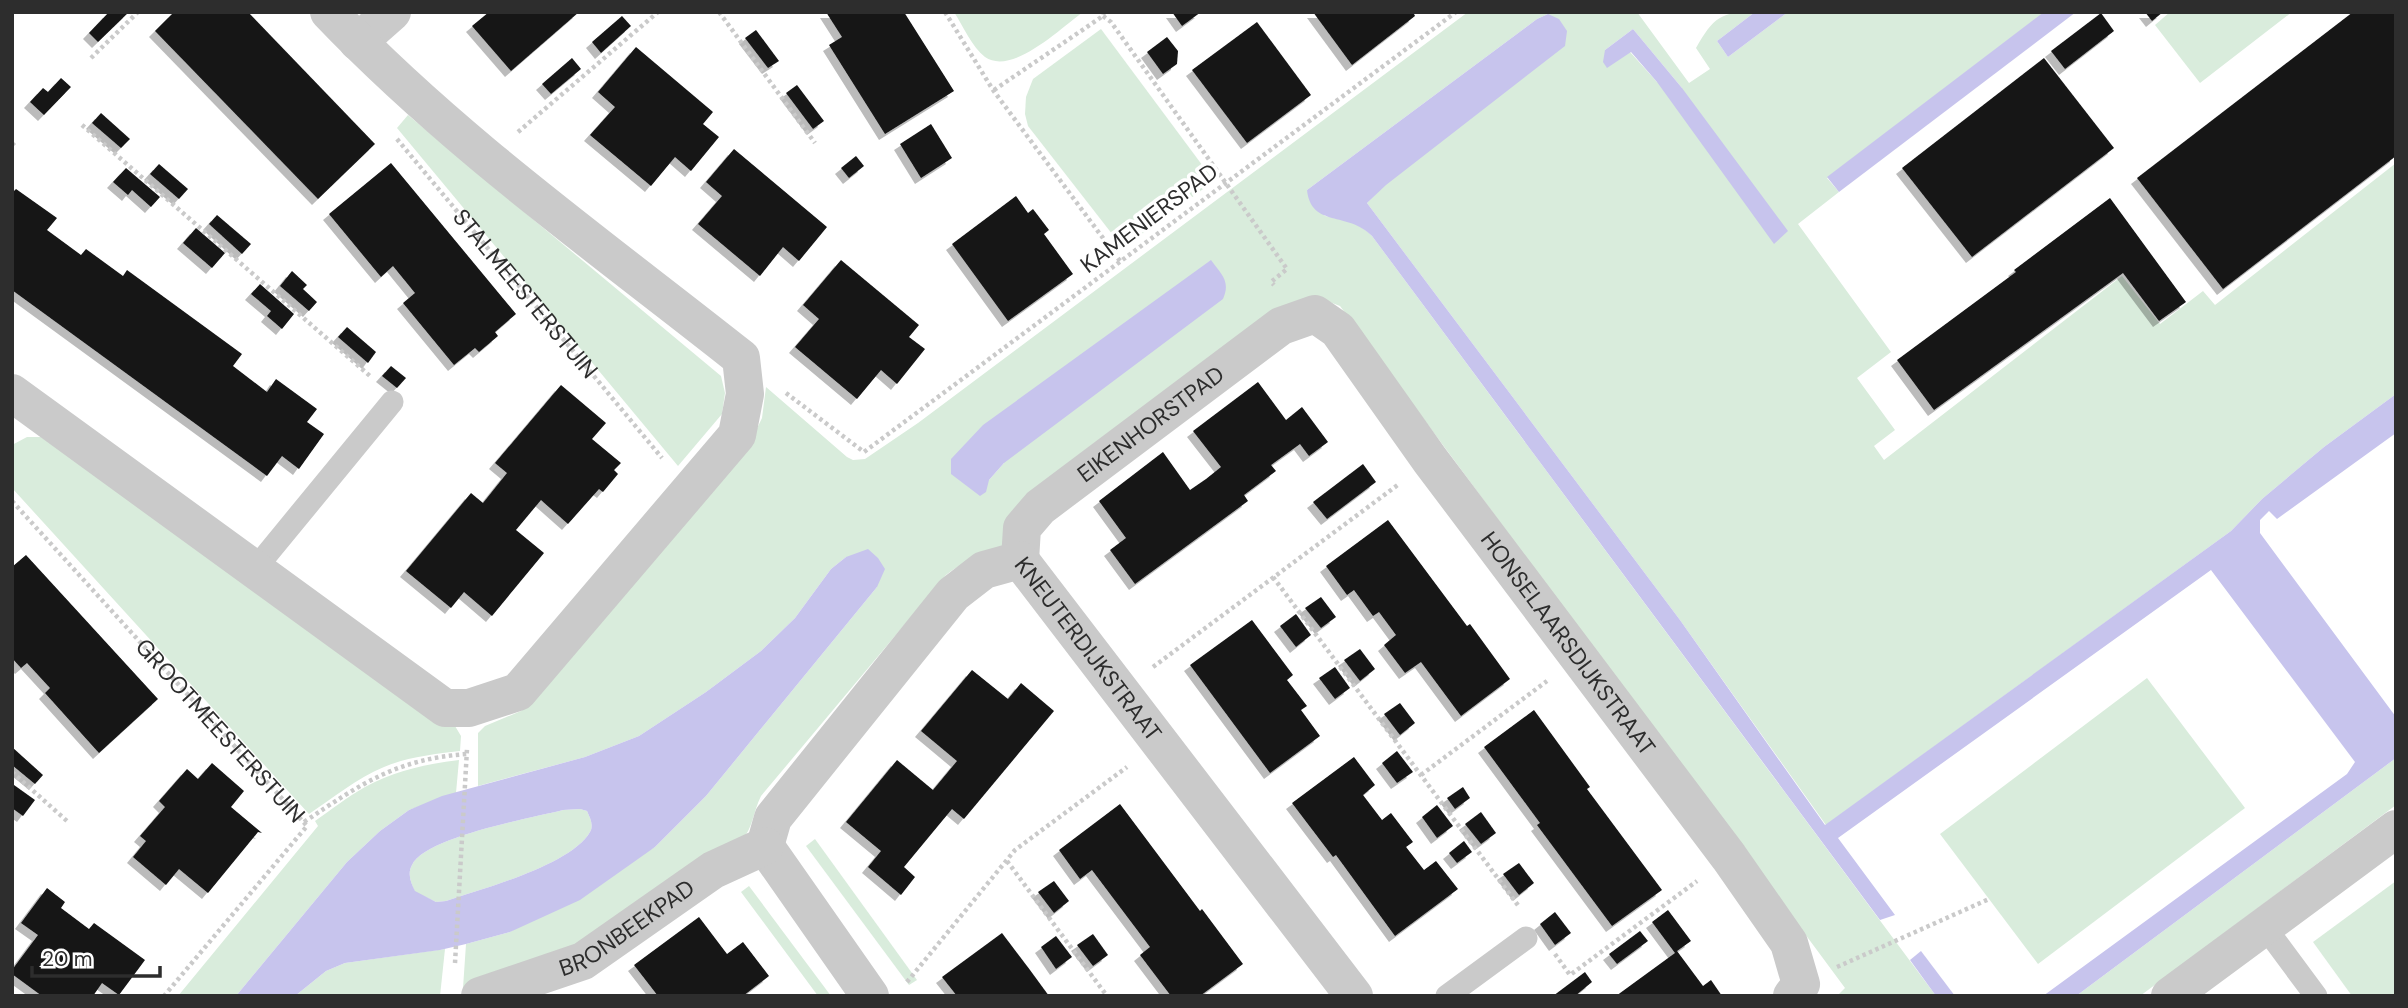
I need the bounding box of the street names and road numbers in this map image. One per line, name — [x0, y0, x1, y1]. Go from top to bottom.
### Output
street label: KAMENIERSPAD — [1074, 156, 1224, 280]
street label: STALMEESTERSTUIN — [446, 203, 605, 385]
street label: EIKENHORSTPAD — [1071, 359, 1230, 489]
street label: HONSELAARSDIJKSTRAAT — [1474, 525, 1662, 761]
street label: KNEUTERDIJKSTRAAT — [1008, 551, 1168, 747]
street label: GROOTMEESTERSTUIN — [129, 632, 312, 829]
street label: BRONBEEKPAD — [555, 873, 700, 983]

